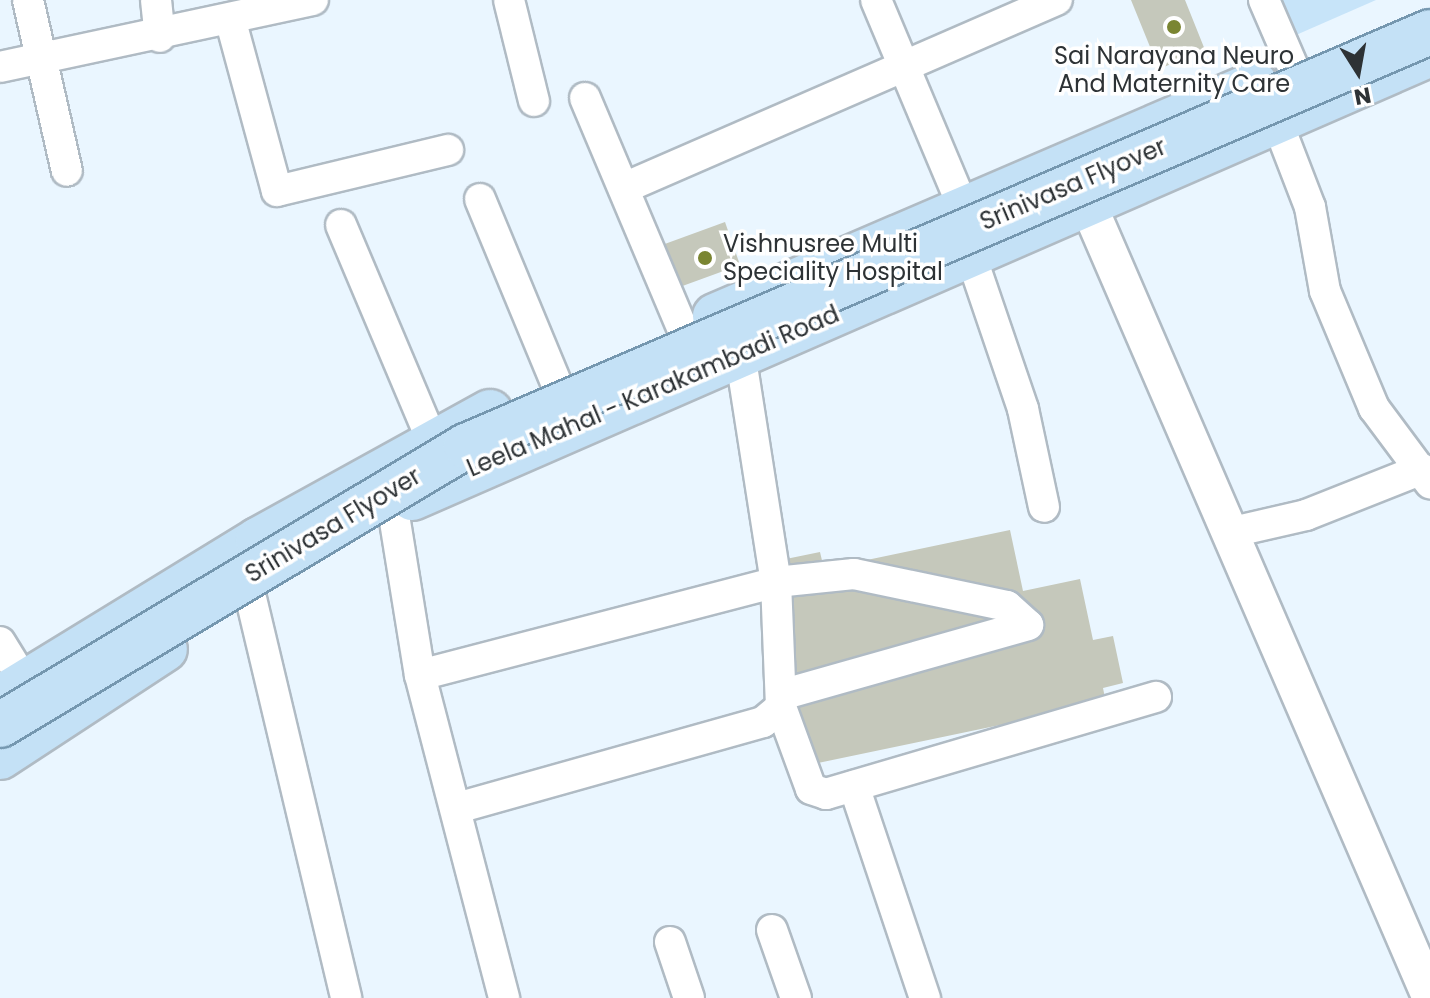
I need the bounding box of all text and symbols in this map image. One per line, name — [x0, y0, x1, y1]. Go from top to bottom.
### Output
marker: Sai Narayana Neuro And Maternity Care — [1163, 16, 1185, 38]
north arrow — [1318, 32, 1398, 112]
place label: Sai Narayana Neuro And Maternity Care — [1054, 42, 1294, 98]
text: N — [1352, 79, 1374, 113]
street label: Srinivasa Flyover — [976, 132, 1170, 236]
place label: Vishnusree Multi Speciality Hospital — [723, 230, 943, 286]
marker: Vishnusree Multi Speciality Hospital — [694, 247, 716, 269]
street label: Leela Mahal - Karakambadi Road — [463, 299, 843, 483]
street label: Srinivasa Flyover — [240, 461, 426, 589]

